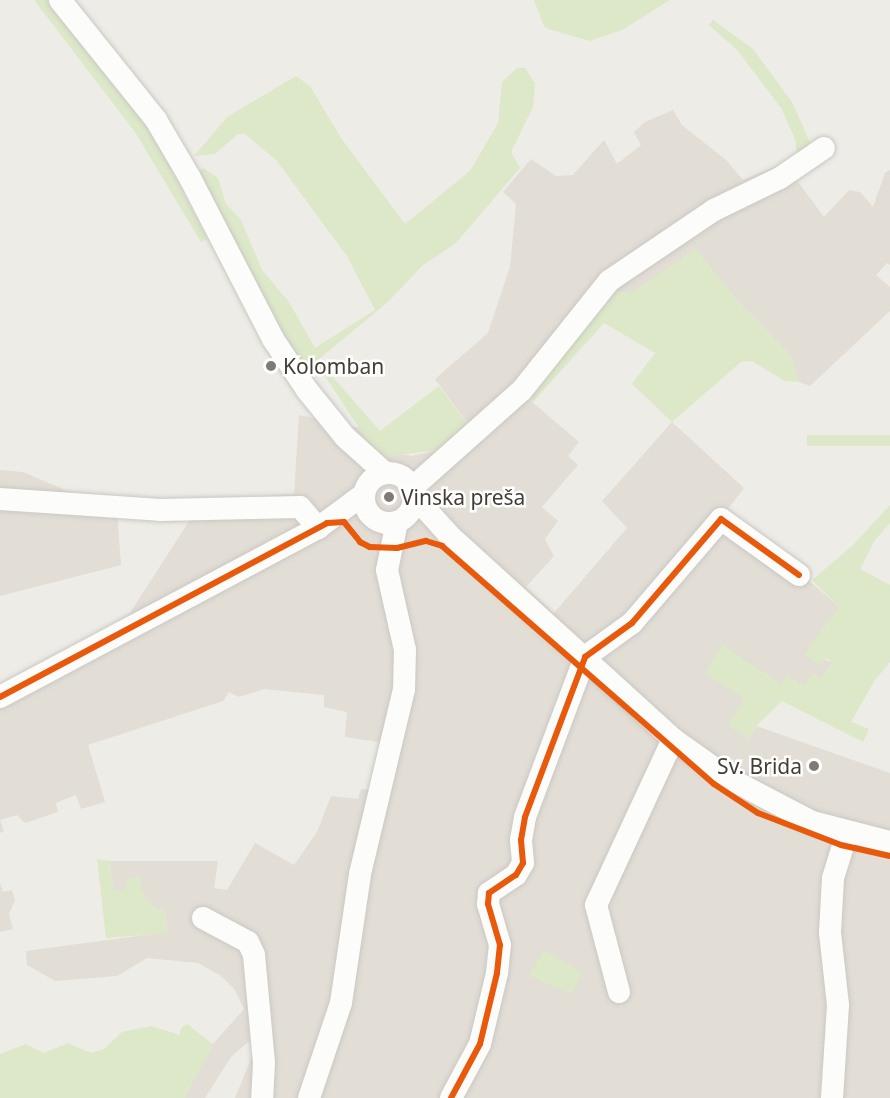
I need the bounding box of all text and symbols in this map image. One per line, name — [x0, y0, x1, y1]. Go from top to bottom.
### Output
place label: Kolomban — [283, 353, 384, 379]
marker: Kolomban — [264, 359, 278, 373]
place label: Vinska preša — [401, 484, 525, 510]
marker: Vinska preša — [382, 490, 396, 504]
place label: Sv. Brida — [717, 753, 802, 779]
marker: Sv. Brida — [807, 759, 821, 773]

